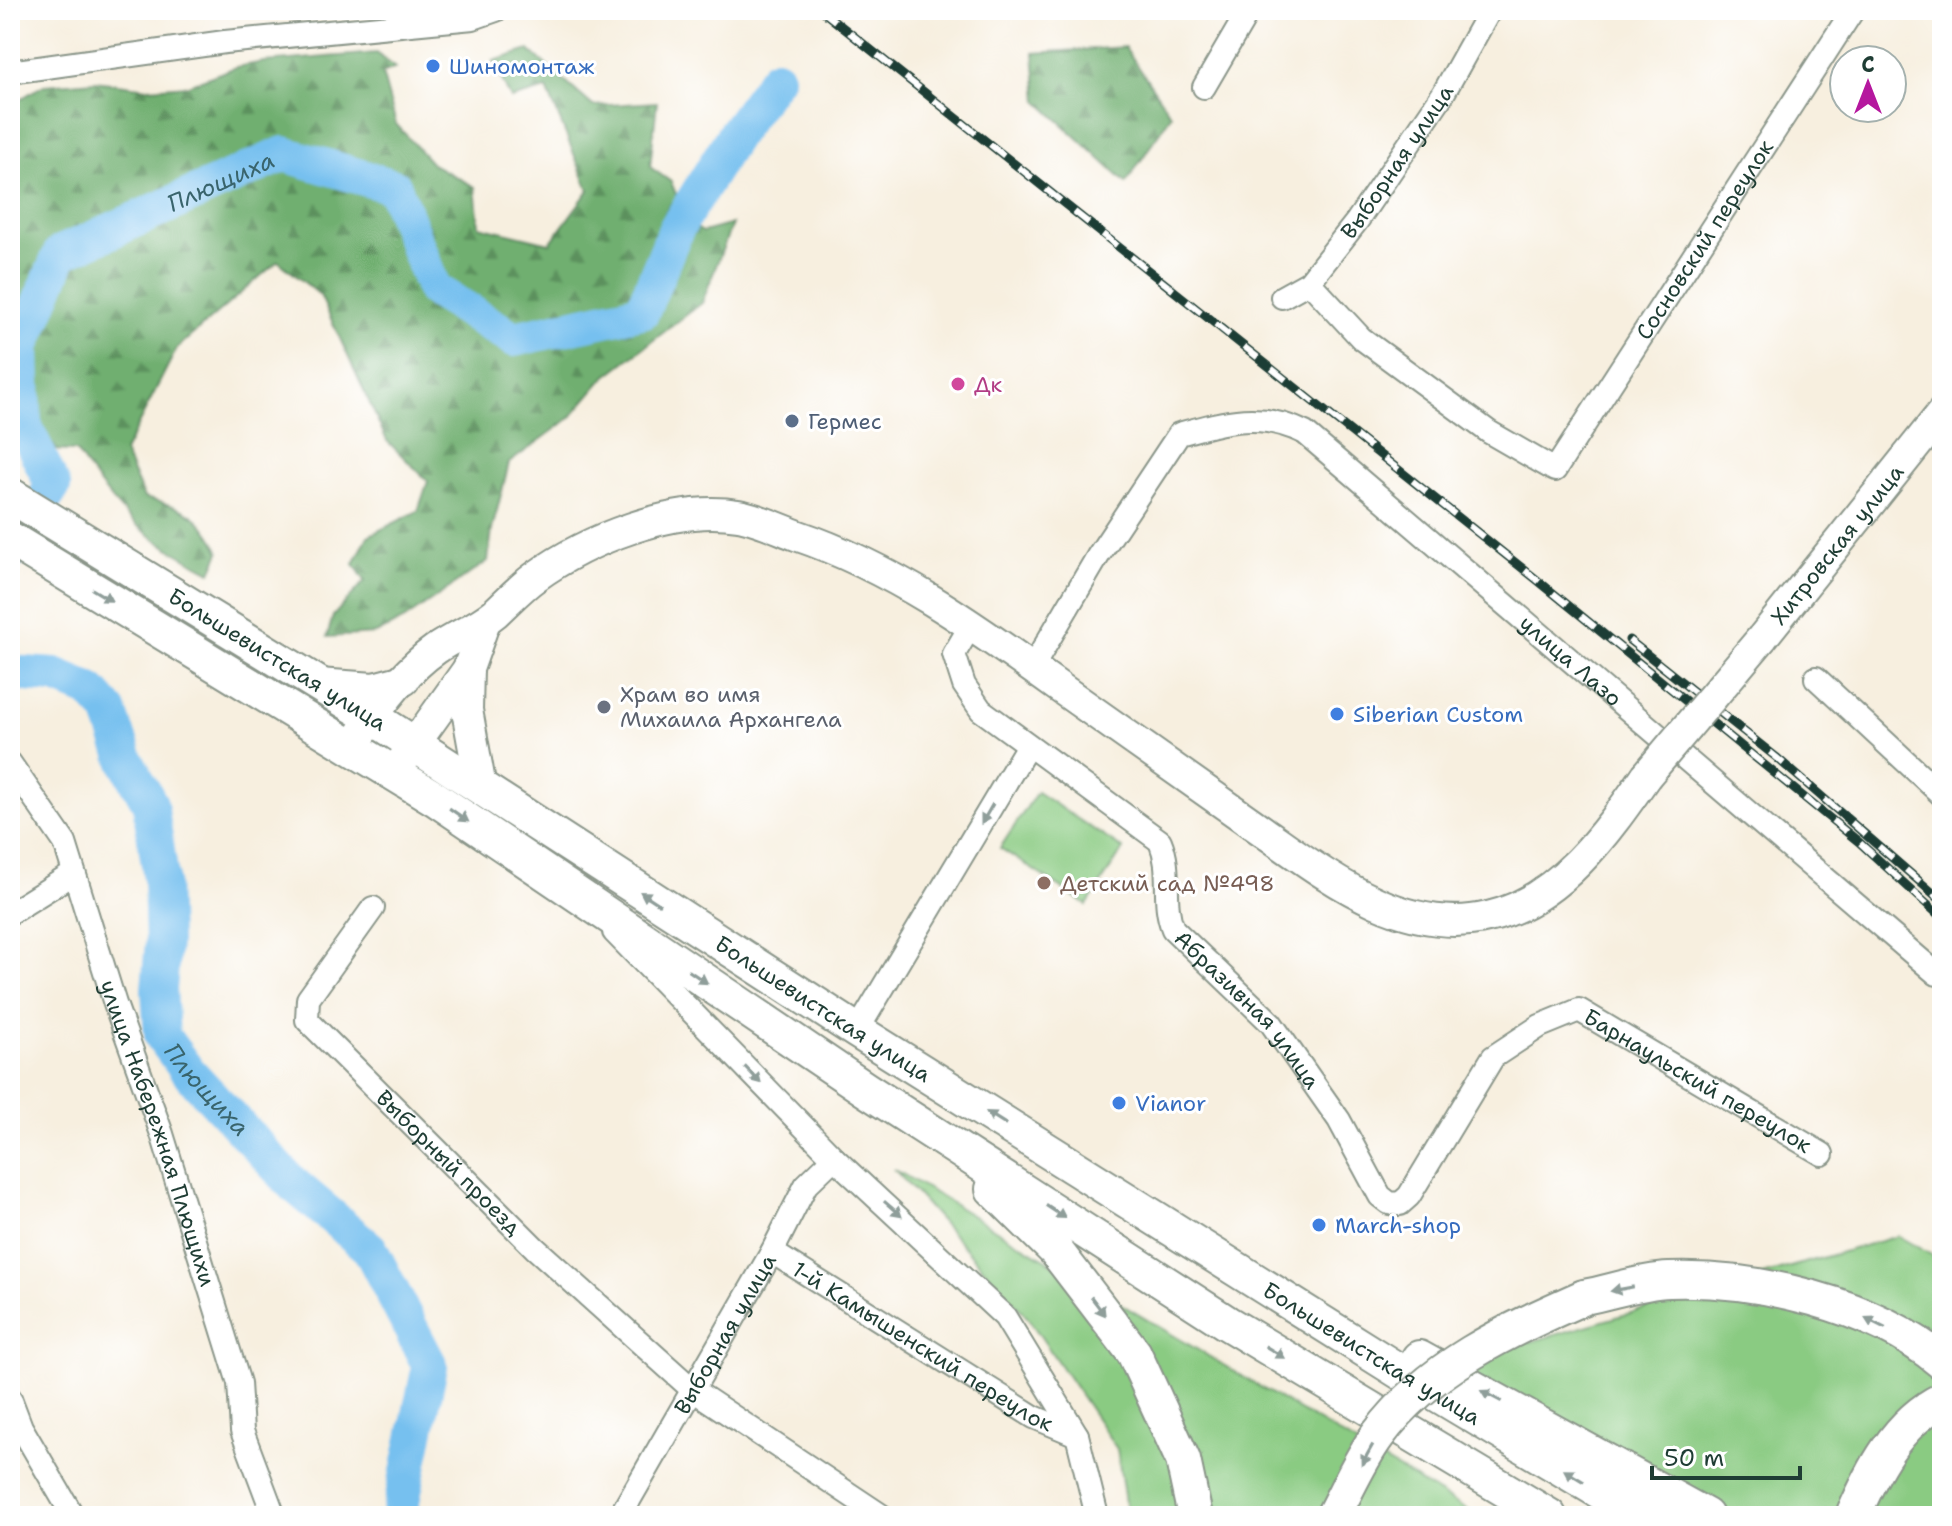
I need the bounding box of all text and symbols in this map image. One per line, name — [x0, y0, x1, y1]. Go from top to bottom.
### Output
north arrow — [1828, 44, 1908, 124]
text: С — [1861, 50, 1875, 79]
place label: Шиномонтаж — [449, 52, 595, 81]
marker: Шиномонтаж — [424, 57, 442, 75]
street label: Выборная улица — [1334, 80, 1460, 245]
street label: Сосновский переулок — [1629, 134, 1780, 345]
water label: Плющиха — [162, 144, 280, 220]
place label: Дк — [974, 370, 1002, 399]
marker: Дк — [949, 375, 967, 393]
place label: Гермес — [808, 407, 882, 436]
marker: Гермес — [783, 412, 801, 430]
street label: Хитровская улица — [1764, 458, 1911, 631]
street label: Большевистская улица — [163, 582, 392, 738]
one-way arrow — [91, 588, 113, 602]
street label: улица Лазо — [1513, 609, 1628, 713]
place label: Храм во имя Михаила Архангела — [620, 680, 842, 734]
marker: Храм во имя Михаила Архангела — [595, 698, 613, 716]
place label: Siberian Custom — [1353, 700, 1523, 729]
marker: Siberian Custom — [1328, 705, 1346, 723]
one-way arrow — [980, 803, 994, 825]
one-way arrow — [449, 807, 470, 822]
place label: Детский сад №498 — [1060, 869, 1275, 898]
marker: Детский сад №498 — [1035, 874, 1053, 892]
one-way arrow — [639, 892, 661, 906]
street label: Абразивная улица — [1168, 924, 1327, 1095]
street label: Большевистская улица — [710, 929, 937, 1089]
one-way arrow — [687, 969, 708, 984]
street label: улица Набережная Плющихи — [93, 977, 222, 1290]
street label: Барнаульский переулок — [1578, 1002, 1817, 1160]
water label: Плющиха — [157, 1037, 256, 1143]
one-way arrow — [744, 1065, 762, 1084]
street label: Выборный проезд — [370, 1084, 528, 1242]
place label: Vianor — [1135, 1089, 1206, 1118]
marker: Vianor — [1110, 1094, 1128, 1112]
one-way arrow — [985, 1112, 1007, 1126]
one-way arrow — [883, 1200, 902, 1218]
one-way arrow — [1045, 1204, 1066, 1219]
place label: March-shop — [1335, 1211, 1461, 1240]
marker: March-shop — [1310, 1216, 1328, 1234]
street label: Выборная улица — [668, 1248, 783, 1420]
street label: 1-й Камышенский переулок — [787, 1255, 1058, 1438]
street label: Большевистская улица — [1257, 1275, 1486, 1432]
one-way arrow — [1610, 1284, 1635, 1296]
one-way arrow — [1089, 1296, 1105, 1316]
one-way arrow — [1864, 1316, 1887, 1329]
one-way arrow — [1264, 1344, 1286, 1358]
one-way arrow — [1480, 1390, 1502, 1404]
scale bar — [1652, 1430, 1800, 1480]
text: 50 m — [1664, 1442, 1724, 1474]
one-way arrow — [1360, 1444, 1374, 1466]
one-way arrow — [1563, 1469, 1585, 1483]

